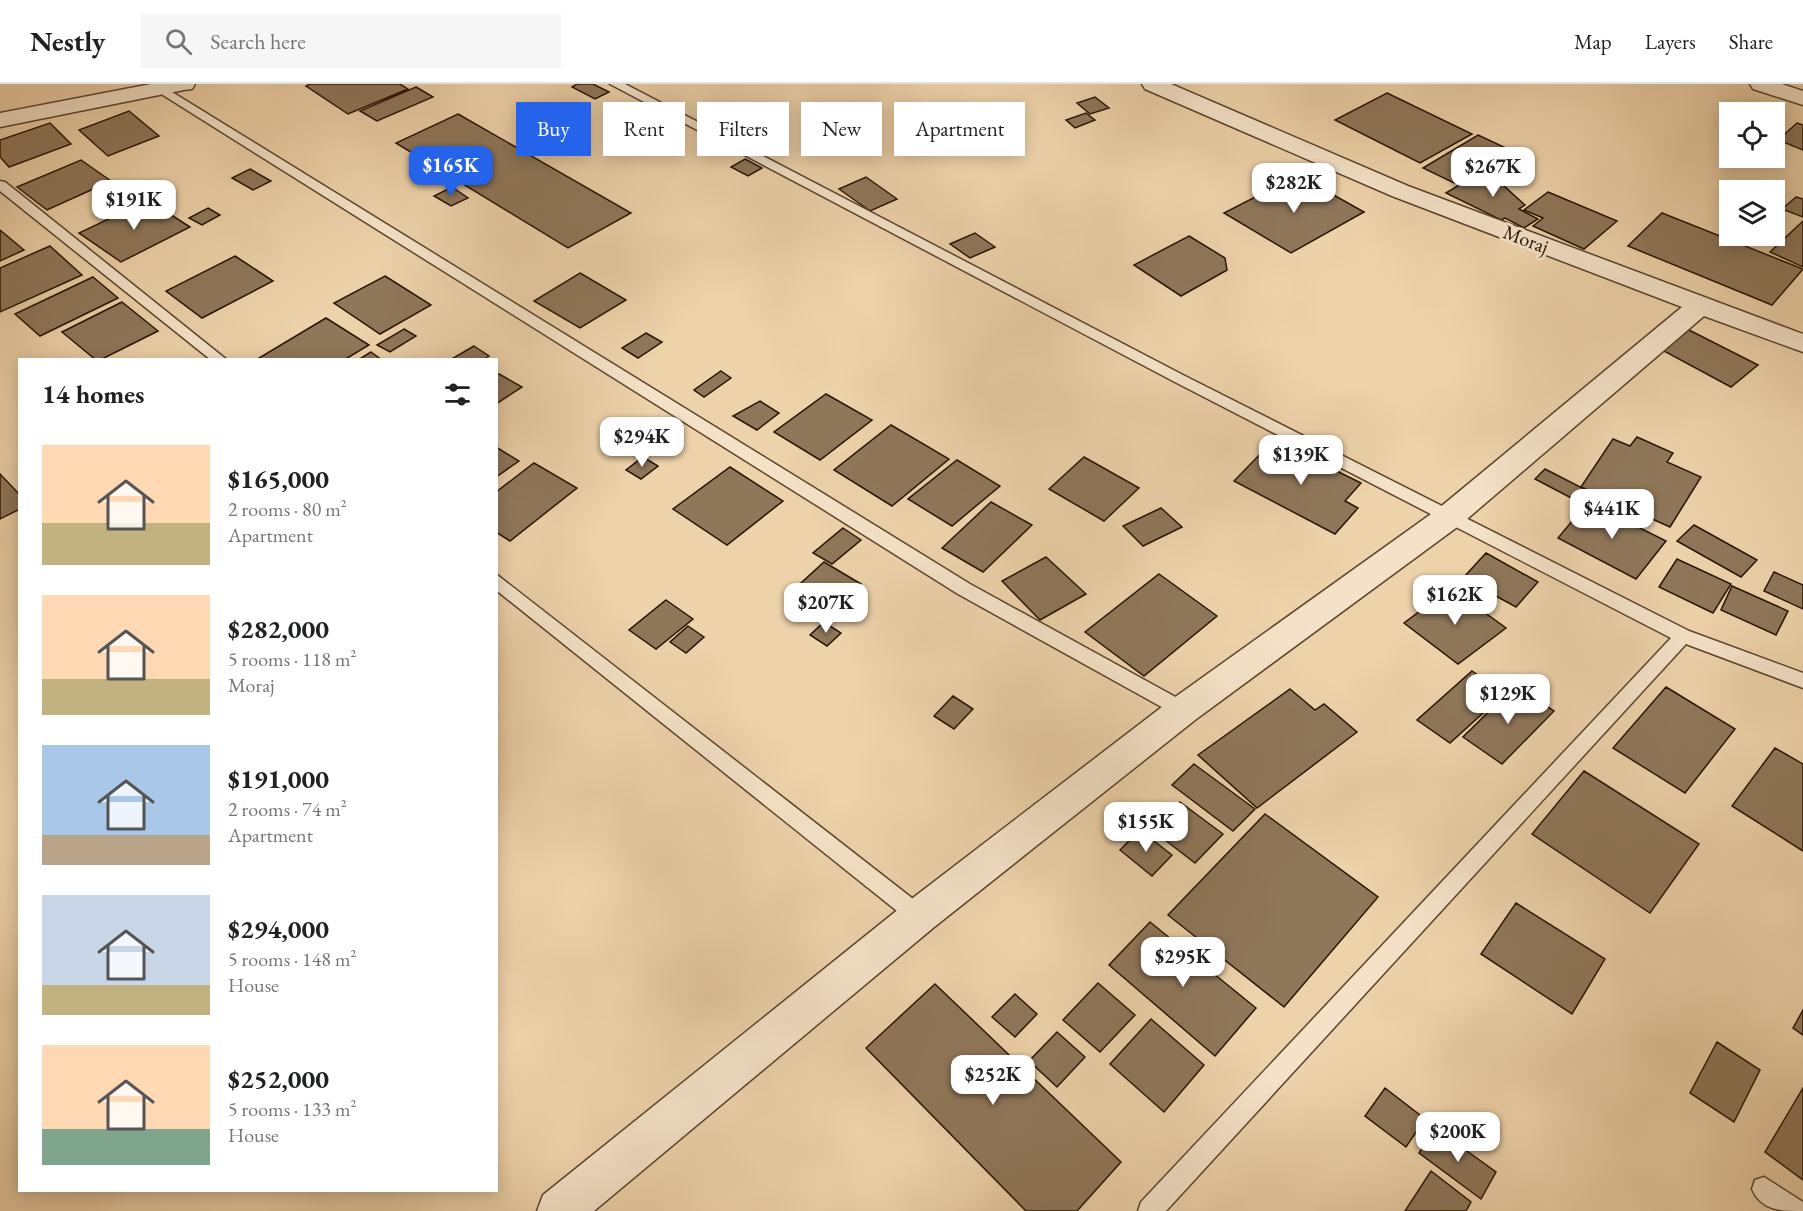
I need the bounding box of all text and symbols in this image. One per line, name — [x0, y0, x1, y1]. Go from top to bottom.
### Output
search box — [141, 14, 561, 68]
text: Nestly — [30, 23, 105, 59]
icon: search — [162, 25, 195, 58]
text: Search here — [210, 27, 306, 56]
text: Map — [1574, 28, 1612, 55]
text: Layers — [1645, 28, 1696, 55]
text: Share — [1729, 28, 1773, 55]
chip: Buy — [516, 102, 591, 156]
chip: Rent — [603, 102, 685, 156]
chip: Filters — [697, 102, 789, 156]
chip: New — [801, 102, 882, 156]
chip: Apartment — [894, 102, 1025, 156]
map controls — [1719, 102, 1785, 246]
button: locate — [1719, 102, 1785, 168]
pin: $165K — [409, 146, 493, 197]
pin: $267K — [1451, 147, 1535, 198]
text: $165K — [423, 152, 479, 178]
text: $267K — [1465, 153, 1521, 179]
pin: $282K — [1252, 163, 1336, 214]
text: $282K — [1266, 169, 1322, 195]
pin: $191K — [92, 180, 176, 231]
button: layers — [1719, 180, 1785, 246]
text: $191K — [106, 186, 162, 212]
street label: Moraj — [1500, 219, 1552, 259]
text: 14 homes — [42, 377, 144, 411]
icon: filters — [441, 378, 474, 411]
pin: $294K — [600, 417, 684, 468]
text: $294K — [614, 423, 670, 449]
pin: $139K — [1259, 435, 1343, 486]
text: $139K — [1273, 441, 1329, 467]
text: $165,000 — [228, 462, 329, 496]
icon: home — [90, 469, 162, 541]
pin: $441K — [1570, 489, 1654, 540]
text: $441K — [1584, 495, 1640, 521]
text: 2 rooms · 80 m² — [228, 496, 347, 522]
text: Apartment — [228, 522, 313, 548]
pin: $162K — [1413, 575, 1497, 626]
text: $162K — [1427, 581, 1483, 607]
pin: $207K — [784, 583, 868, 634]
text: $207K — [798, 589, 854, 615]
text: $282,000 — [228, 612, 329, 646]
icon: home — [90, 619, 162, 691]
text: 5 rooms · 118 m² — [228, 646, 356, 672]
text: Moraj — [228, 672, 275, 698]
pin: $129K — [1466, 674, 1550, 725]
text: $129K — [1480, 680, 1536, 706]
text: $191,000 — [228, 762, 329, 796]
icon: home — [90, 769, 162, 841]
text: 2 rooms · 74 m² — [228, 796, 347, 822]
pin: $155K — [1104, 802, 1188, 853]
text: $155K — [1118, 808, 1174, 834]
text: Apartment — [228, 822, 313, 848]
text: $294,000 — [228, 912, 329, 946]
icon: home — [90, 919, 162, 991]
pin: $295K — [1141, 937, 1225, 988]
text: $295K — [1155, 943, 1211, 969]
text: 5 rooms · 148 m² — [228, 946, 356, 972]
text: House — [228, 972, 279, 998]
pin: $252K — [951, 1055, 1035, 1106]
text: $252K — [965, 1061, 1021, 1087]
text: $252,000 — [228, 1062, 329, 1096]
icon: home — [90, 1069, 162, 1141]
text: 5 rooms · 133 m² — [228, 1096, 356, 1122]
pin: $200K — [1416, 1112, 1500, 1163]
text: $200K — [1430, 1118, 1486, 1144]
text: House — [228, 1122, 279, 1148]

